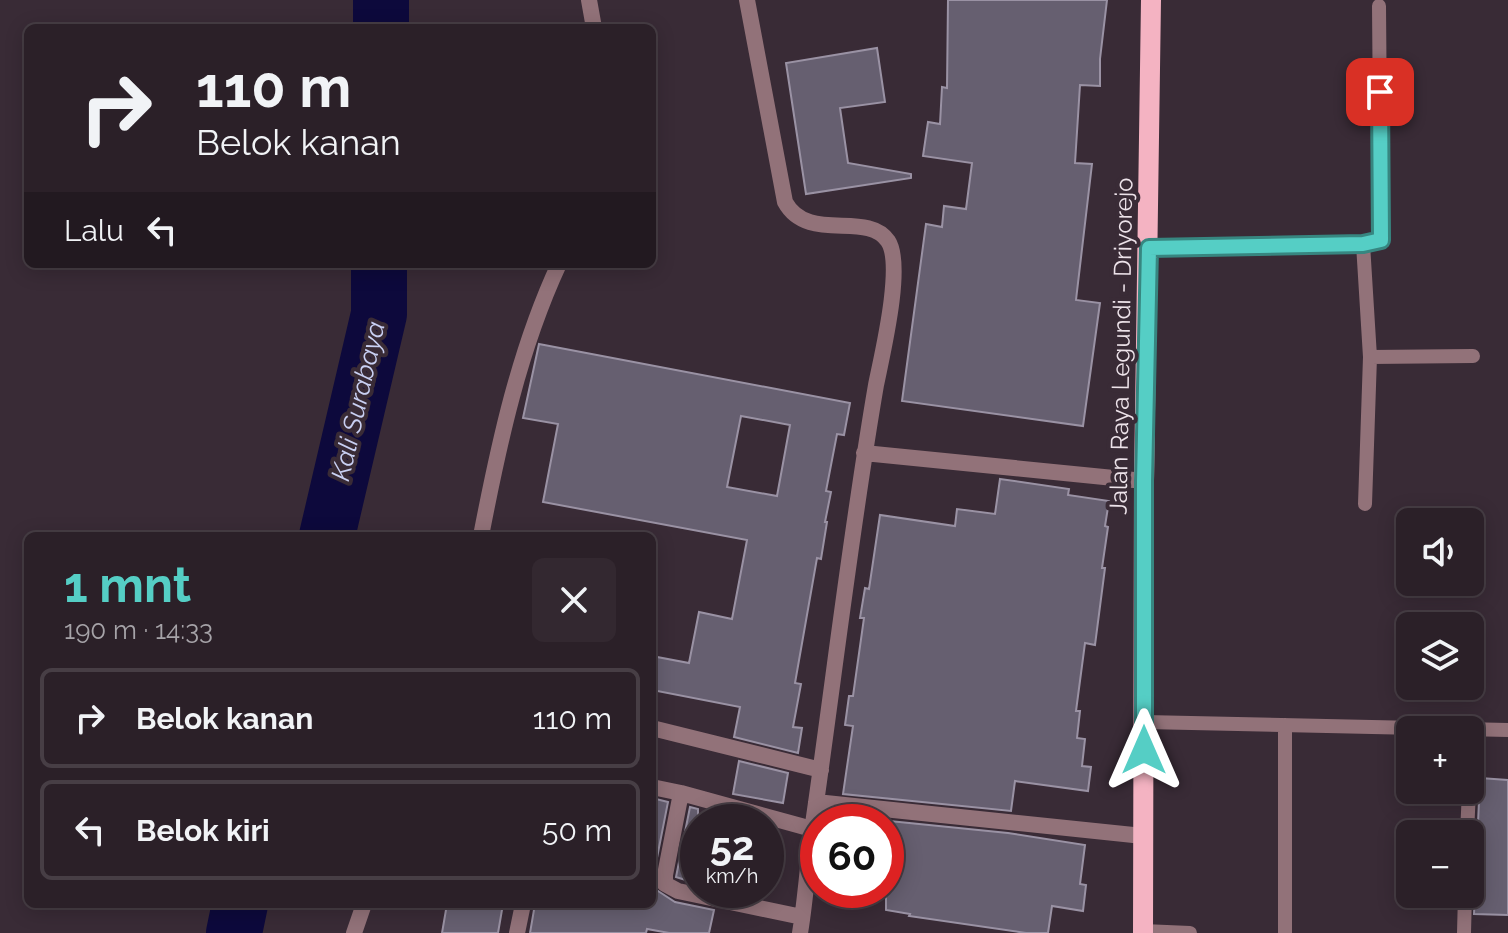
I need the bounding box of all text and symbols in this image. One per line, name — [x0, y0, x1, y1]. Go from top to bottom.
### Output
text: 110 m — [196, 54, 351, 120]
icon: right — [64, 56, 168, 160]
pin — [1346, 58, 1414, 126]
icon: arrive — [1358, 70, 1402, 114]
text: Belok kanan — [196, 121, 401, 163]
street label: Jalan Raya Legundi - Driyorejo — [1104, 177, 1138, 515]
icon: left — [140, 208, 184, 252]
text: Lalu — [64, 213, 124, 248]
water label: Kali Surabaya — [325, 318, 391, 484]
map controls — [1396, 508, 1484, 908]
button: sound — [1396, 508, 1484, 596]
text: 1 mnt — [64, 557, 191, 613]
button: close — [532, 558, 616, 642]
button: layers — [1396, 612, 1484, 700]
text: 190 m · 14:33 — [64, 615, 213, 645]
icon: right — [68, 696, 112, 740]
text: Belok kanan — [136, 701, 313, 736]
text: 110 m — [533, 701, 612, 736]
position arrow — [1102, 708, 1186, 792]
button: + — [1396, 716, 1484, 804]
speed limit sign: 60 — [800, 804, 904, 908]
icon: left — [68, 808, 112, 852]
text: Belok kiri — [136, 813, 270, 848]
text: 50 m — [542, 813, 612, 848]
button: − — [1396, 820, 1484, 908]
text: 52 — [710, 822, 754, 869]
text: km/h — [706, 864, 758, 888]

